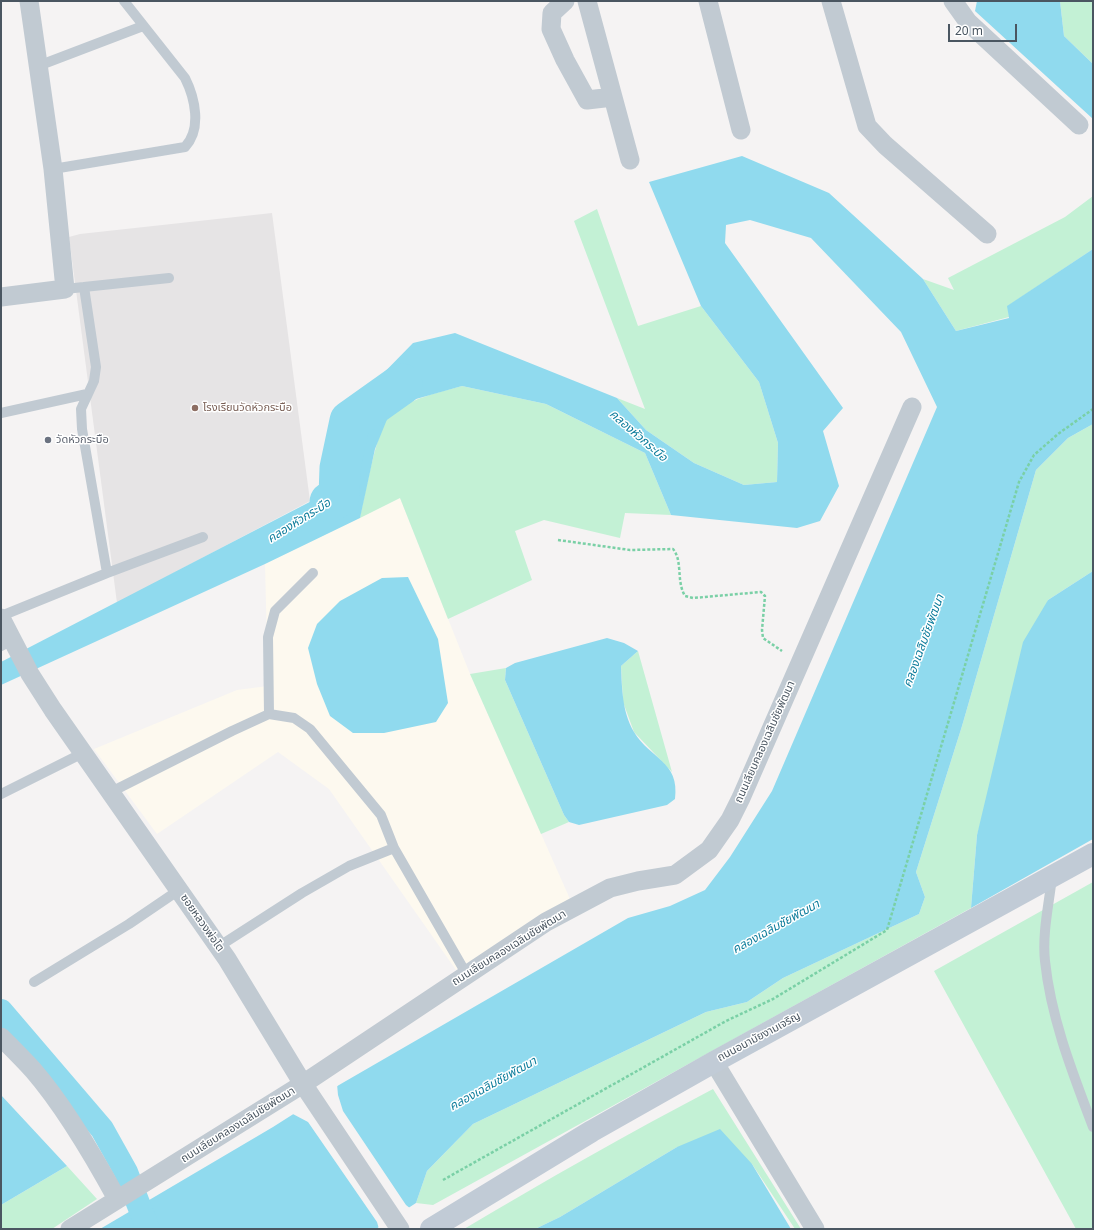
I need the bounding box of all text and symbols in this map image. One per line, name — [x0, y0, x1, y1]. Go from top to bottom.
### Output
scale bar — [950, 16, 1019, 42]
text: 20 m — [955, 22, 983, 39]
place label: โรงเรียนวัดหัวกระบือ — [203, 401, 292, 415]
marker: โรงเรียนวัดหัวกระบือ — [190, 403, 200, 413]
water label: คลองหัวกระบือ — [606, 407, 670, 465]
place label: วัดหัวกระบือ — [56, 433, 109, 447]
marker: วัดหัวกระบือ — [43, 435, 53, 445]
water label: คลองหัวกระบือ — [265, 496, 333, 546]
water label: คลองเฉลิมชัยพัฒนา — [901, 593, 947, 689]
street label: ถนนเลียบคลองเฉลิมชัยพัฒนา — [732, 679, 798, 805]
street label: ซอยหลวงพ่อโต — [177, 892, 227, 954]
water label: คลองเฉลิมชัยพัฒนา — [730, 897, 822, 957]
street label: ถนนเลียบคลองเฉลิมชัยพัฒนา — [449, 907, 569, 989]
street label: ถนนอนามัยงามเจริญ — [715, 1010, 803, 1064]
water label: คลองเฉลิมชัยพัฒนา — [447, 1054, 539, 1114]
street label: ถนนเลียบคลองเฉลิมชัยพัฒนา — [178, 1084, 298, 1166]

